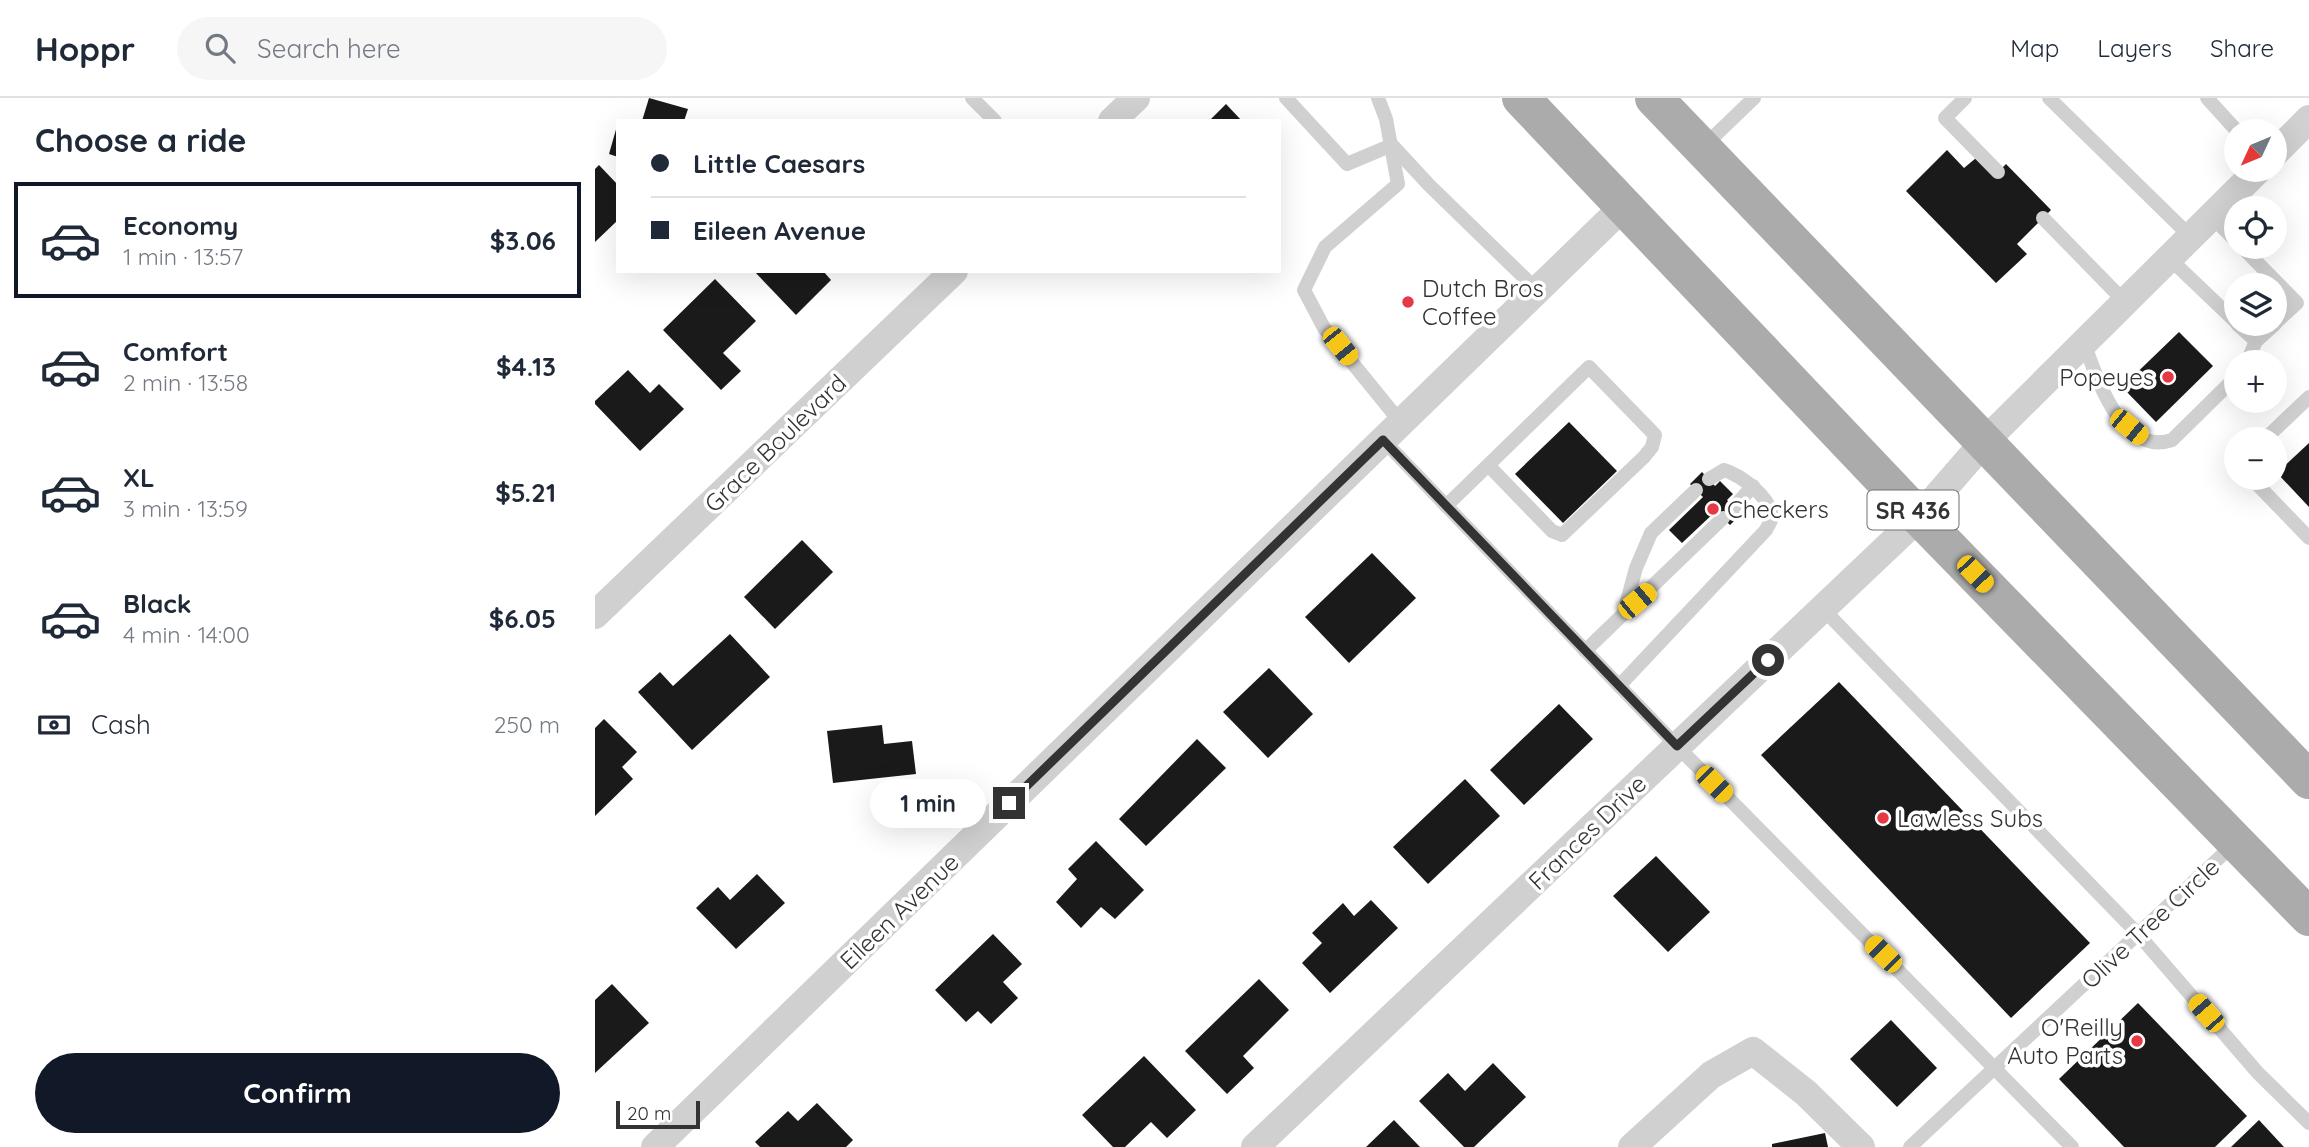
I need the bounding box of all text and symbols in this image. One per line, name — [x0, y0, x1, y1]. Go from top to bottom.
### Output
search box — [177, 17, 667, 80]
text: Hoppr — [35, 28, 135, 69]
icon: search — [201, 29, 239, 67]
text: Search here — [257, 32, 401, 65]
text: Map — [2010, 33, 2059, 63]
text: Layers — [2097, 33, 2172, 63]
text: Share — [2210, 33, 2274, 63]
north arrow — [2224, 119, 2287, 182]
map controls — [2224, 119, 2287, 490]
text: Choose a ride — [35, 120, 247, 160]
text: Little Caesars — [693, 147, 865, 180]
button: locate — [2224, 196, 2287, 259]
icon: car — [39, 209, 102, 272]
text: Economy — [123, 209, 238, 242]
text: Eileen Avenue — [693, 214, 866, 247]
text: $3.06 — [490, 224, 556, 257]
text: 1 min · 13:57 — [123, 242, 243, 271]
place label: Dutch Bros Coffee — [1422, 273, 1544, 331]
button: layers — [2224, 273, 2287, 336]
marker: Dutch Bros Coffee — [1400, 294, 1416, 310]
car — [1319, 323, 1362, 369]
icon: car — [39, 335, 102, 398]
text: Comfort — [123, 335, 228, 368]
text: $4.13 — [496, 350, 556, 383]
button: + — [2224, 350, 2287, 413]
place label: Popeyes — [2059, 362, 2154, 392]
text: 2 min · 13:58 — [123, 368, 248, 397]
street label: Grace Boulevard — [698, 368, 852, 518]
marker: Popeyes — [2160, 369, 2176, 385]
car — [2107, 406, 2152, 448]
button: − — [2224, 427, 2287, 490]
icon: car — [39, 461, 102, 524]
text: XL — [123, 461, 155, 494]
text: $5.21 — [495, 476, 556, 509]
road number: SR 436 — [1867, 490, 1959, 530]
text: 3 min · 13:59 — [123, 494, 248, 523]
place label: Checkers — [1727, 494, 1829, 524]
marker: Checkers — [1705, 501, 1721, 517]
car — [1953, 552, 1998, 596]
car — [1615, 579, 1660, 623]
icon: car — [39, 587, 102, 650]
text: Black — [123, 587, 192, 620]
text: $6.05 — [489, 602, 556, 635]
text: 4 min · 14:00 — [123, 620, 250, 649]
route start — [1752, 644, 1784, 676]
icon: cash — [35, 706, 73, 744]
text: Cash — [91, 708, 151, 741]
text: 250 m — [494, 710, 560, 739]
car — [1692, 762, 1737, 806]
street label: Frances Drive — [1522, 768, 1652, 896]
callout: 1 min — [869, 778, 985, 828]
route end — [993, 787, 1025, 819]
text: 1 min — [900, 789, 956, 818]
place label: Lawless Subs — [1897, 803, 2043, 833]
marker: Lawless Subs — [1875, 810, 1891, 826]
street label: Eileen Avenue — [833, 847, 965, 975]
street label: Olive Tree Circle — [2075, 851, 2225, 995]
car — [1861, 932, 1906, 976]
car — [2185, 990, 2228, 1036]
place label: O'Reilly Auto Parts — [2007, 1012, 2123, 1070]
marker: O'Reilly Auto Parts — [2129, 1033, 2145, 1049]
button: Confirm — [35, 1053, 560, 1133]
scale bar — [616, 1098, 700, 1130]
text: 20 m — [627, 1101, 671, 1125]

